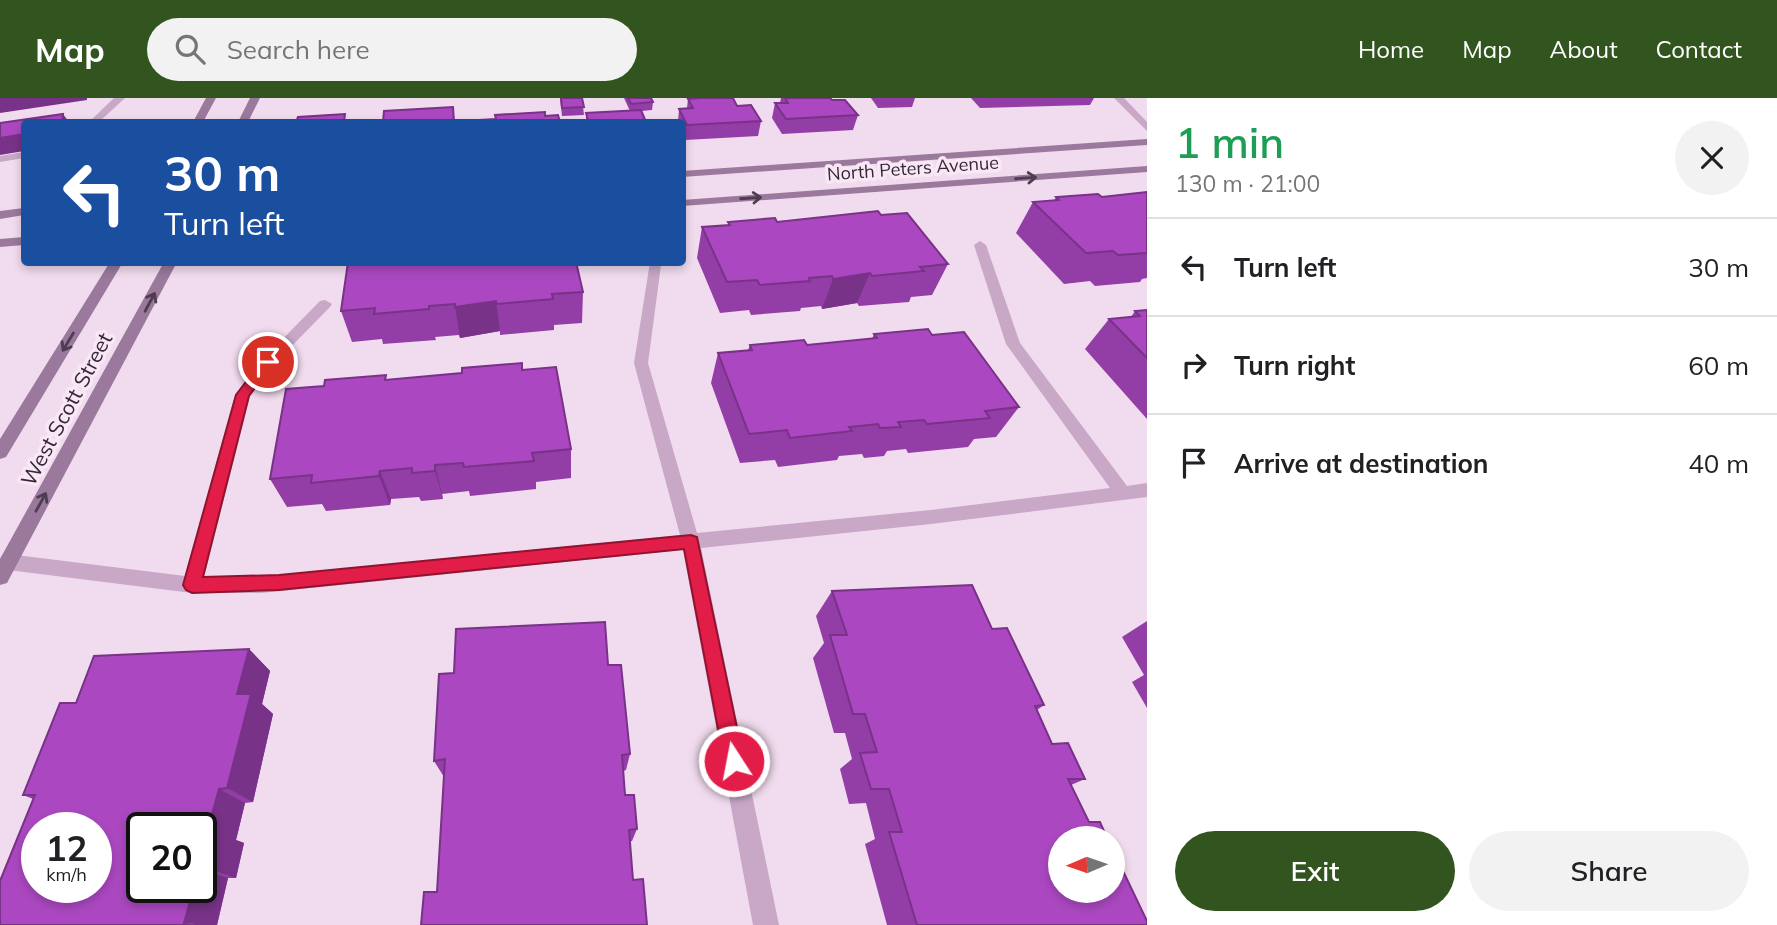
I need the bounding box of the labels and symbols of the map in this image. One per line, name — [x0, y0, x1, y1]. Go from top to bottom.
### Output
street label: North Peters Avenue — [826, 151, 1000, 185]
one-way arrow — [1015, 171, 1037, 184]
one-way arrow — [739, 191, 761, 204]
one-way arrow — [143, 292, 157, 313]
street label: West Scott Street — [15, 328, 117, 490]
one-way arrow — [61, 331, 75, 351]
pin — [238, 332, 298, 392]
one-way arrow — [35, 492, 48, 513]
position arrow — [697, 724, 771, 798]
speed limit sign: 20 — [126, 812, 217, 903]
north arrow — [1048, 826, 1125, 903]

